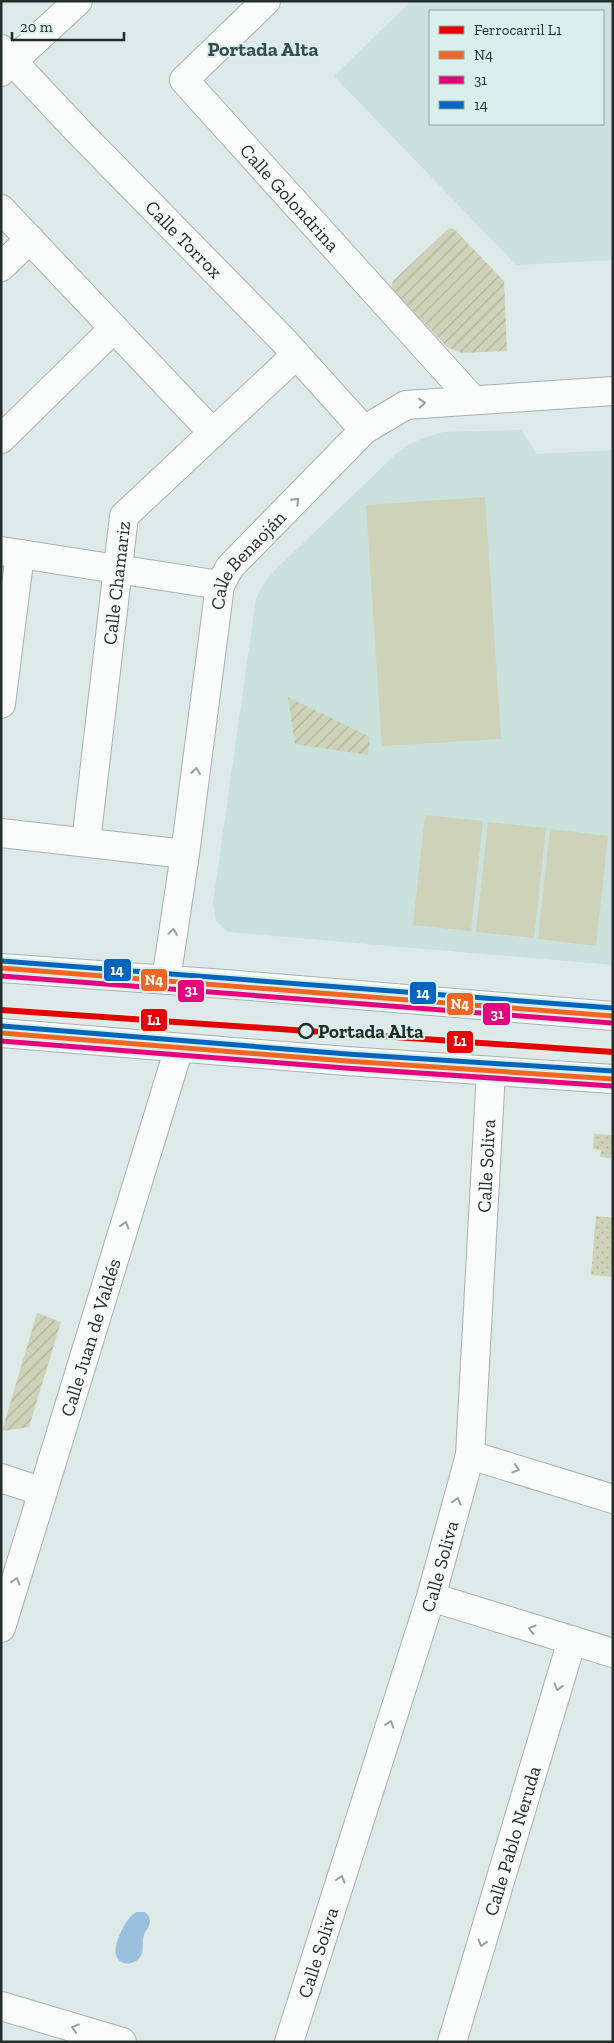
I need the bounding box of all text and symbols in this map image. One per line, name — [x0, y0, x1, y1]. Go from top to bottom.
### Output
scale bar — [12, 10, 125, 42]
legend — [429, 10, 604, 125]
text: 20 m — [20, 18, 53, 36]
text: Ferrocarril L1 — [474, 21, 562, 39]
district label: Portada Alta — [207, 37, 319, 61]
text: N4 — [474, 46, 493, 64]
text: 31 — [474, 71, 487, 89]
text: 14 — [474, 96, 488, 114]
street label: Calle Golondrina — [235, 139, 345, 256]
street label: Calle Torrox — [141, 195, 227, 283]
one-way arrow — [418, 398, 426, 409]
one-way arrow — [291, 497, 300, 506]
street label: Calle Benaoján — [205, 505, 291, 611]
street label: Calle Chamariz — [98, 519, 135, 646]
one-way arrow — [190, 767, 201, 775]
one-way arrow — [167, 928, 178, 936]
line badge: 14 — [103, 958, 132, 982]
text: 14 — [110, 962, 124, 979]
line badge: N4 — [140, 968, 168, 992]
text: N4 — [145, 972, 163, 989]
line badge: 31 — [177, 979, 205, 1003]
line badge: 14 — [409, 981, 437, 1005]
text: 31 — [184, 982, 198, 999]
text: 14 — [416, 985, 430, 1002]
line badge: N4 — [446, 992, 474, 1016]
text: N4 — [451, 996, 469, 1013]
line badge: 31 — [482, 1002, 511, 1026]
text: 31 — [490, 1006, 504, 1023]
line badge: L1 — [140, 1008, 168, 1032]
text: L1 — [147, 1012, 161, 1029]
place label: Portada Alta — [318, 1020, 424, 1043]
marker: Portada Alta — [298, 1023, 314, 1039]
line badge: L1 — [446, 1030, 474, 1054]
text: L1 — [453, 1033, 467, 1050]
street label: Calle Soliva — [472, 1118, 500, 1213]
one-way arrow — [119, 1222, 129, 1230]
street label: Calle Juan de Valdés — [55, 1256, 125, 1419]
one-way arrow — [512, 1463, 520, 1473]
one-way arrow — [451, 1497, 462, 1506]
street label: Calle Soliva — [415, 1518, 463, 1615]
one-way arrow — [10, 1578, 20, 1586]
one-way arrow — [529, 1624, 537, 1634]
one-way arrow — [554, 1683, 564, 1691]
one-way arrow — [385, 1720, 395, 1729]
street label: Calle Pablo Neruda — [479, 1763, 545, 1918]
one-way arrow — [335, 1875, 345, 1883]
street label: Calle Soliva — [292, 1904, 343, 2001]
one-way arrow — [477, 1939, 487, 1947]
one-way arrow — [72, 2023, 80, 2033]

